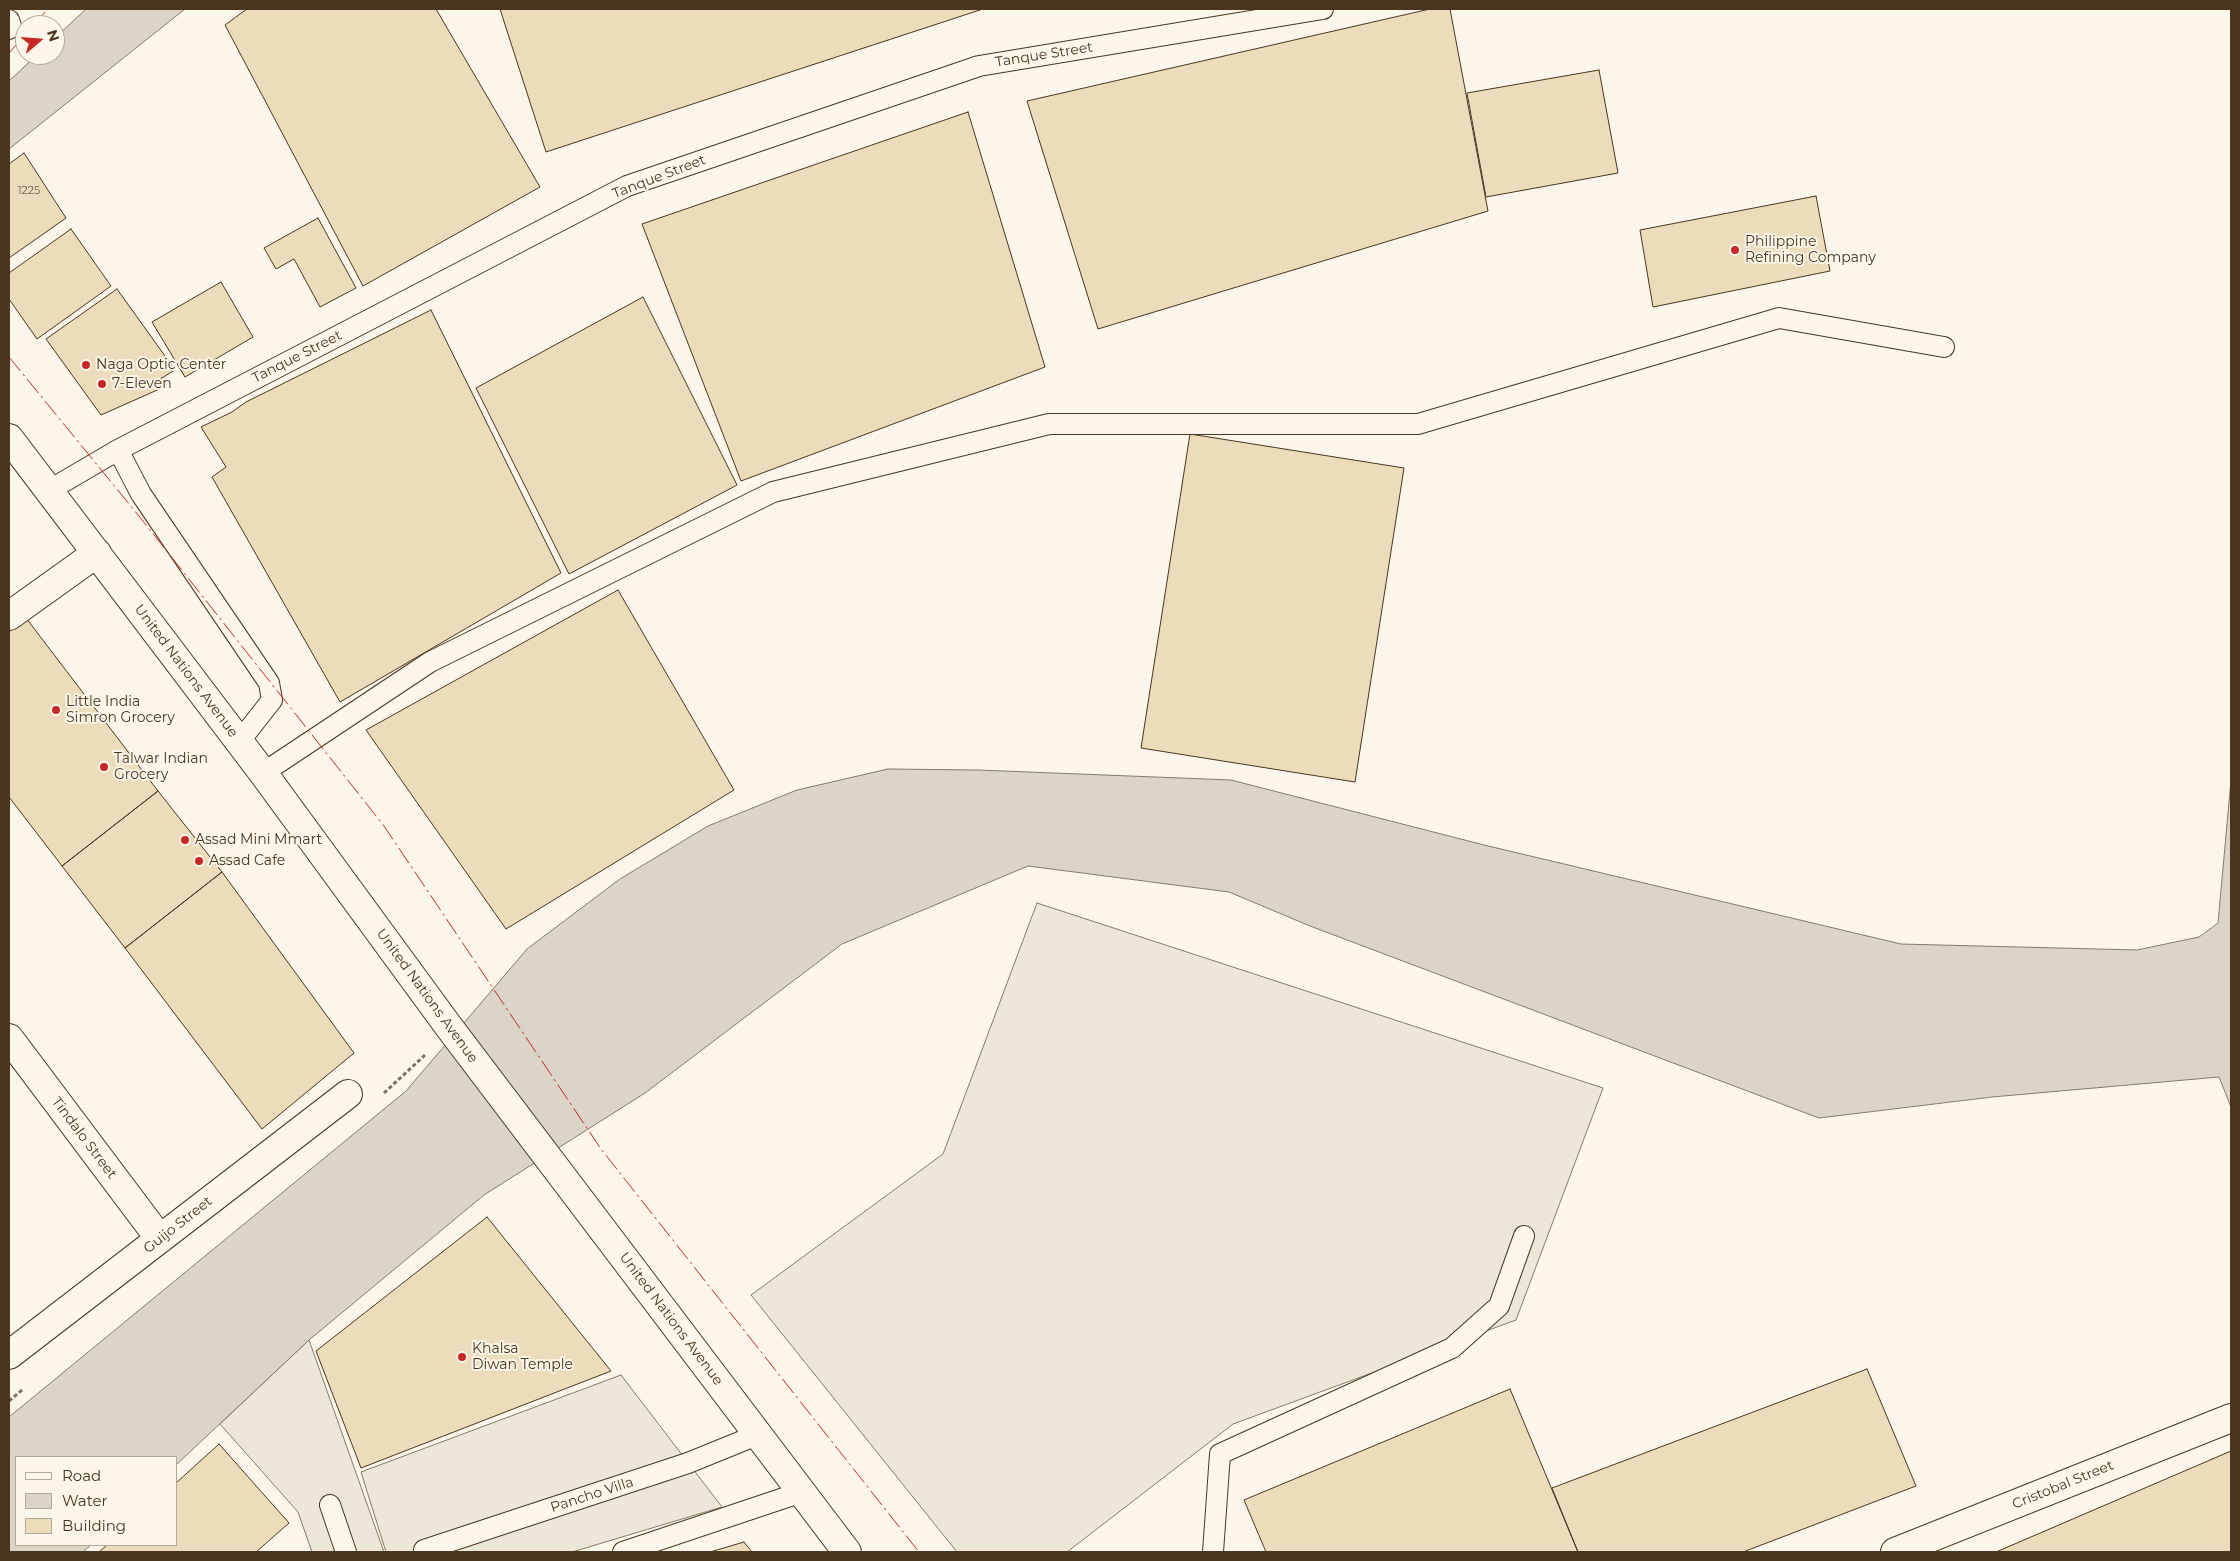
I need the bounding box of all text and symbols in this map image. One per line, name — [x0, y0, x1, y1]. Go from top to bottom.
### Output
north arrow — [15, 15, 65, 65]
text: N — [43, 28, 64, 44]
street label: Tanque Street — [994, 39, 1094, 71]
street label: Tanque Street — [610, 151, 708, 203]
house number: 1225 — [18, 184, 40, 198]
place label: Philippine Refining Company — [1745, 234, 1876, 266]
marker: Philippine Refining Company — [1729, 244, 1741, 256]
street label: Tanque Street — [249, 327, 345, 387]
place label: Naga Optic Center — [96, 357, 226, 373]
marker: Naga Optic Center — [80, 359, 92, 371]
place label: 7-Eleven — [112, 376, 172, 392]
marker: 7-Eleven — [96, 378, 108, 390]
street label: United Nations Avenue — [131, 601, 241, 741]
place label: Little India Simron Grocery — [66, 694, 175, 726]
marker: Little India Simron Grocery — [50, 704, 62, 716]
place label: Talwar Indian Grocery — [114, 751, 208, 784]
marker: Talwar Indian Grocery — [98, 761, 110, 773]
place label: Assad Mini Mmart — [195, 832, 322, 848]
marker: Assad Mini Mmart — [179, 834, 191, 846]
place label: Assad Cafe — [209, 853, 285, 869]
marker: Assad Cafe — [193, 855, 205, 867]
street label: United Nations Avenue — [373, 926, 481, 1066]
street label: Tindalo Street — [48, 1094, 120, 1182]
street label: Guijo Street — [140, 1193, 216, 1257]
street label: United Nations Avenue — [616, 1249, 726, 1389]
place label: Khalsa Diwan Temple — [472, 1341, 573, 1374]
marker: Khalsa Diwan Temple — [456, 1351, 468, 1363]
legend — [15, 1456, 178, 1546]
street label: Cristobal Street — [2010, 1457, 2116, 1513]
text: Road — [62, 1466, 101, 1485]
street label: Pancho Villa — [548, 1474, 636, 1516]
text: Water — [62, 1491, 108, 1510]
text: Building — [62, 1516, 126, 1535]

